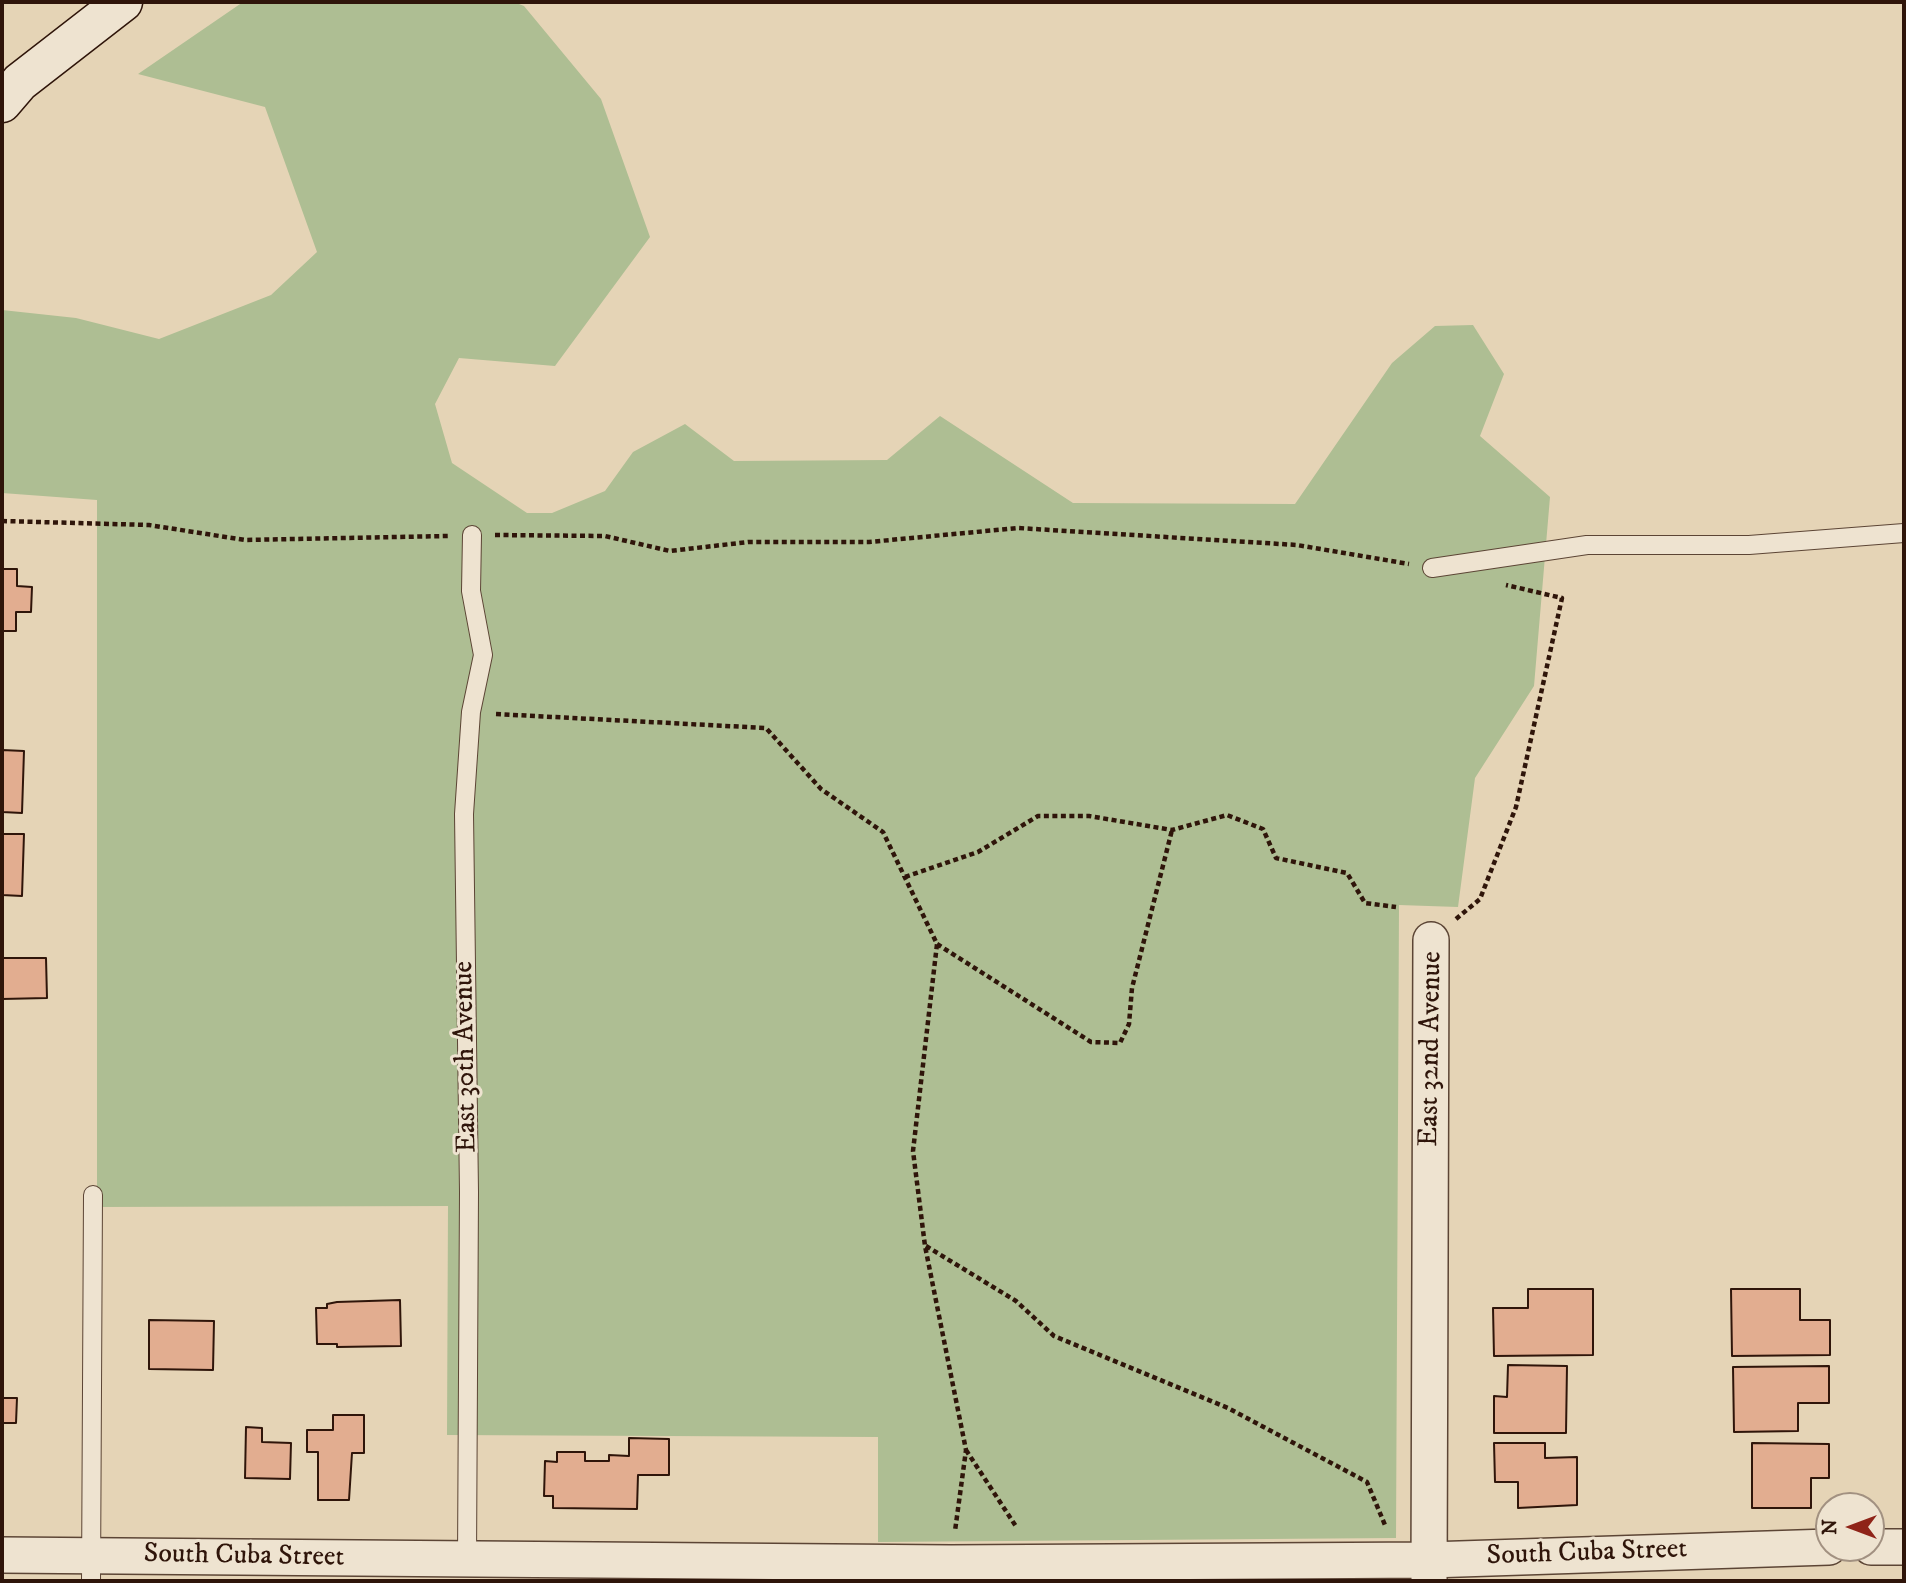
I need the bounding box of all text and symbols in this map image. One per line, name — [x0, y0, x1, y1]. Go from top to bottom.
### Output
street label: East 32nd Avenue — [1413, 951, 1451, 1147]
street label: East 30th Avenue — [449, 961, 485, 1153]
north arrow — [1815, 1492, 1885, 1562]
text: N — [1819, 1519, 1842, 1535]
street label: South Cuba Street — [1486, 1534, 1688, 1574]
street label: South Cuba Street — [143, 1538, 345, 1576]

